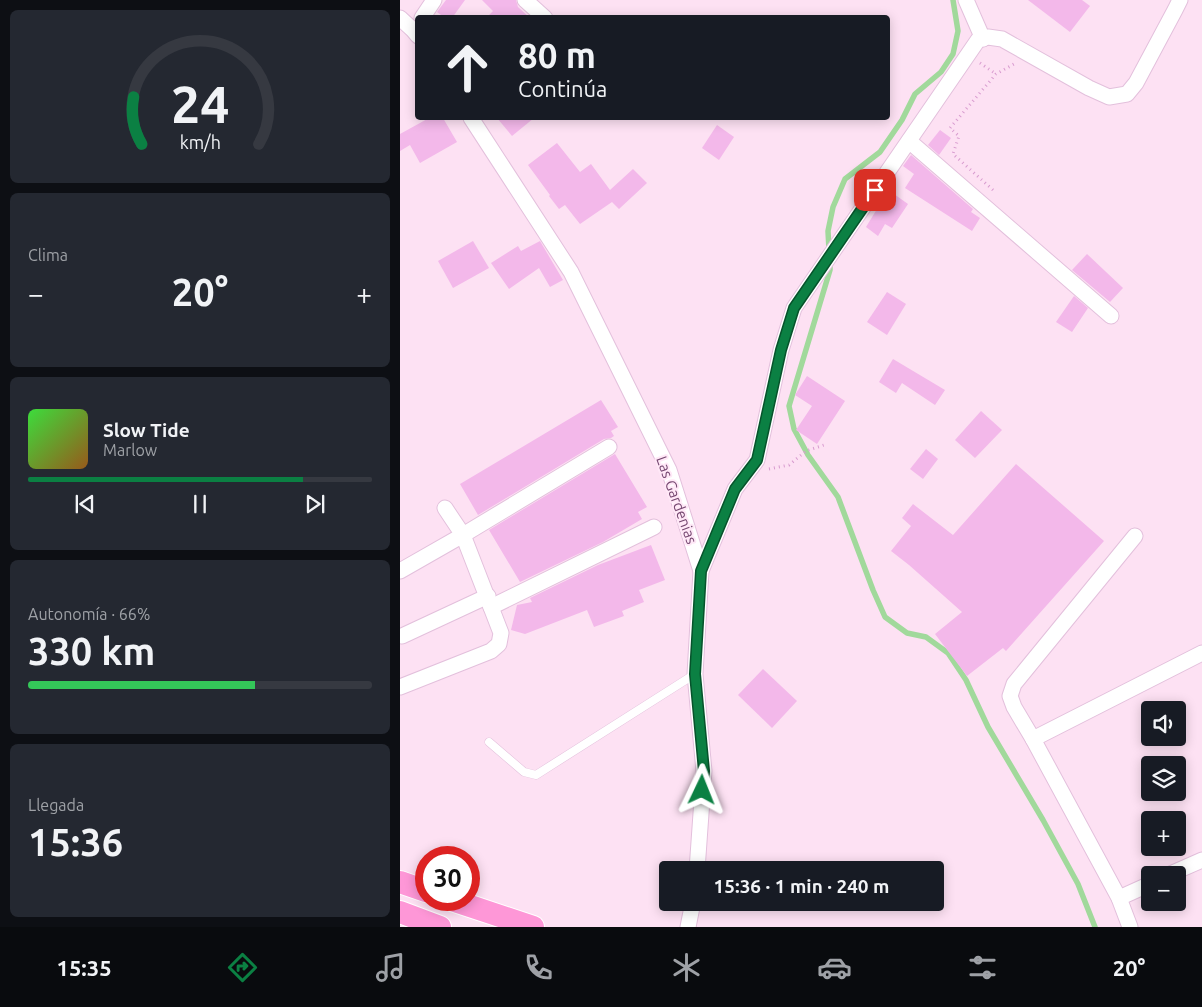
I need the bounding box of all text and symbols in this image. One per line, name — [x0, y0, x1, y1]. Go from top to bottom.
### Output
icon: ahead — [435, 35, 500, 100]
text: 80 m — [518, 35, 596, 75]
text: 24 — [171, 75, 229, 133]
text: Continúa — [518, 76, 607, 101]
text: km/h — [179, 132, 221, 152]
pin — [854, 169, 896, 211]
icon: arrive — [861, 176, 889, 204]
text: Clima — [28, 246, 68, 264]
text: 20° — [172, 271, 228, 313]
text: − — [28, 278, 44, 309]
text: + — [356, 278, 372, 309]
text: Slow Tide — [103, 419, 190, 441]
text: Marlow — [103, 441, 157, 459]
street label: Las Gardenias — [653, 454, 701, 546]
icon: previous — [71, 490, 99, 518]
icon: pause — [186, 490, 214, 518]
icon: next — [301, 490, 329, 518]
text: Autonomía · 66% — [28, 605, 150, 623]
text: 330 km — [28, 630, 155, 672]
map controls — [1141, 701, 1186, 911]
button: sound — [1141, 701, 1186, 746]
button: layers — [1141, 756, 1186, 801]
position arrow — [675, 763, 727, 815]
text: Llegada — [28, 796, 84, 814]
button: + — [1141, 811, 1186, 856]
text: 15:36 — [28, 821, 123, 863]
speed limit sign: 30 — [415, 846, 480, 911]
button: − — [1141, 866, 1186, 911]
text: 15:36 · 1 min · 240 m — [714, 875, 889, 897]
icon: directions — [225, 950, 260, 985]
icon: music — [373, 950, 408, 985]
icon: phone — [521, 950, 556, 985]
icon: climate — [669, 950, 704, 985]
icon: car — [817, 950, 852, 985]
icon: filters — [965, 950, 1000, 985]
text: 15:35 — [57, 955, 112, 980]
text: 20° — [1113, 955, 1145, 980]

